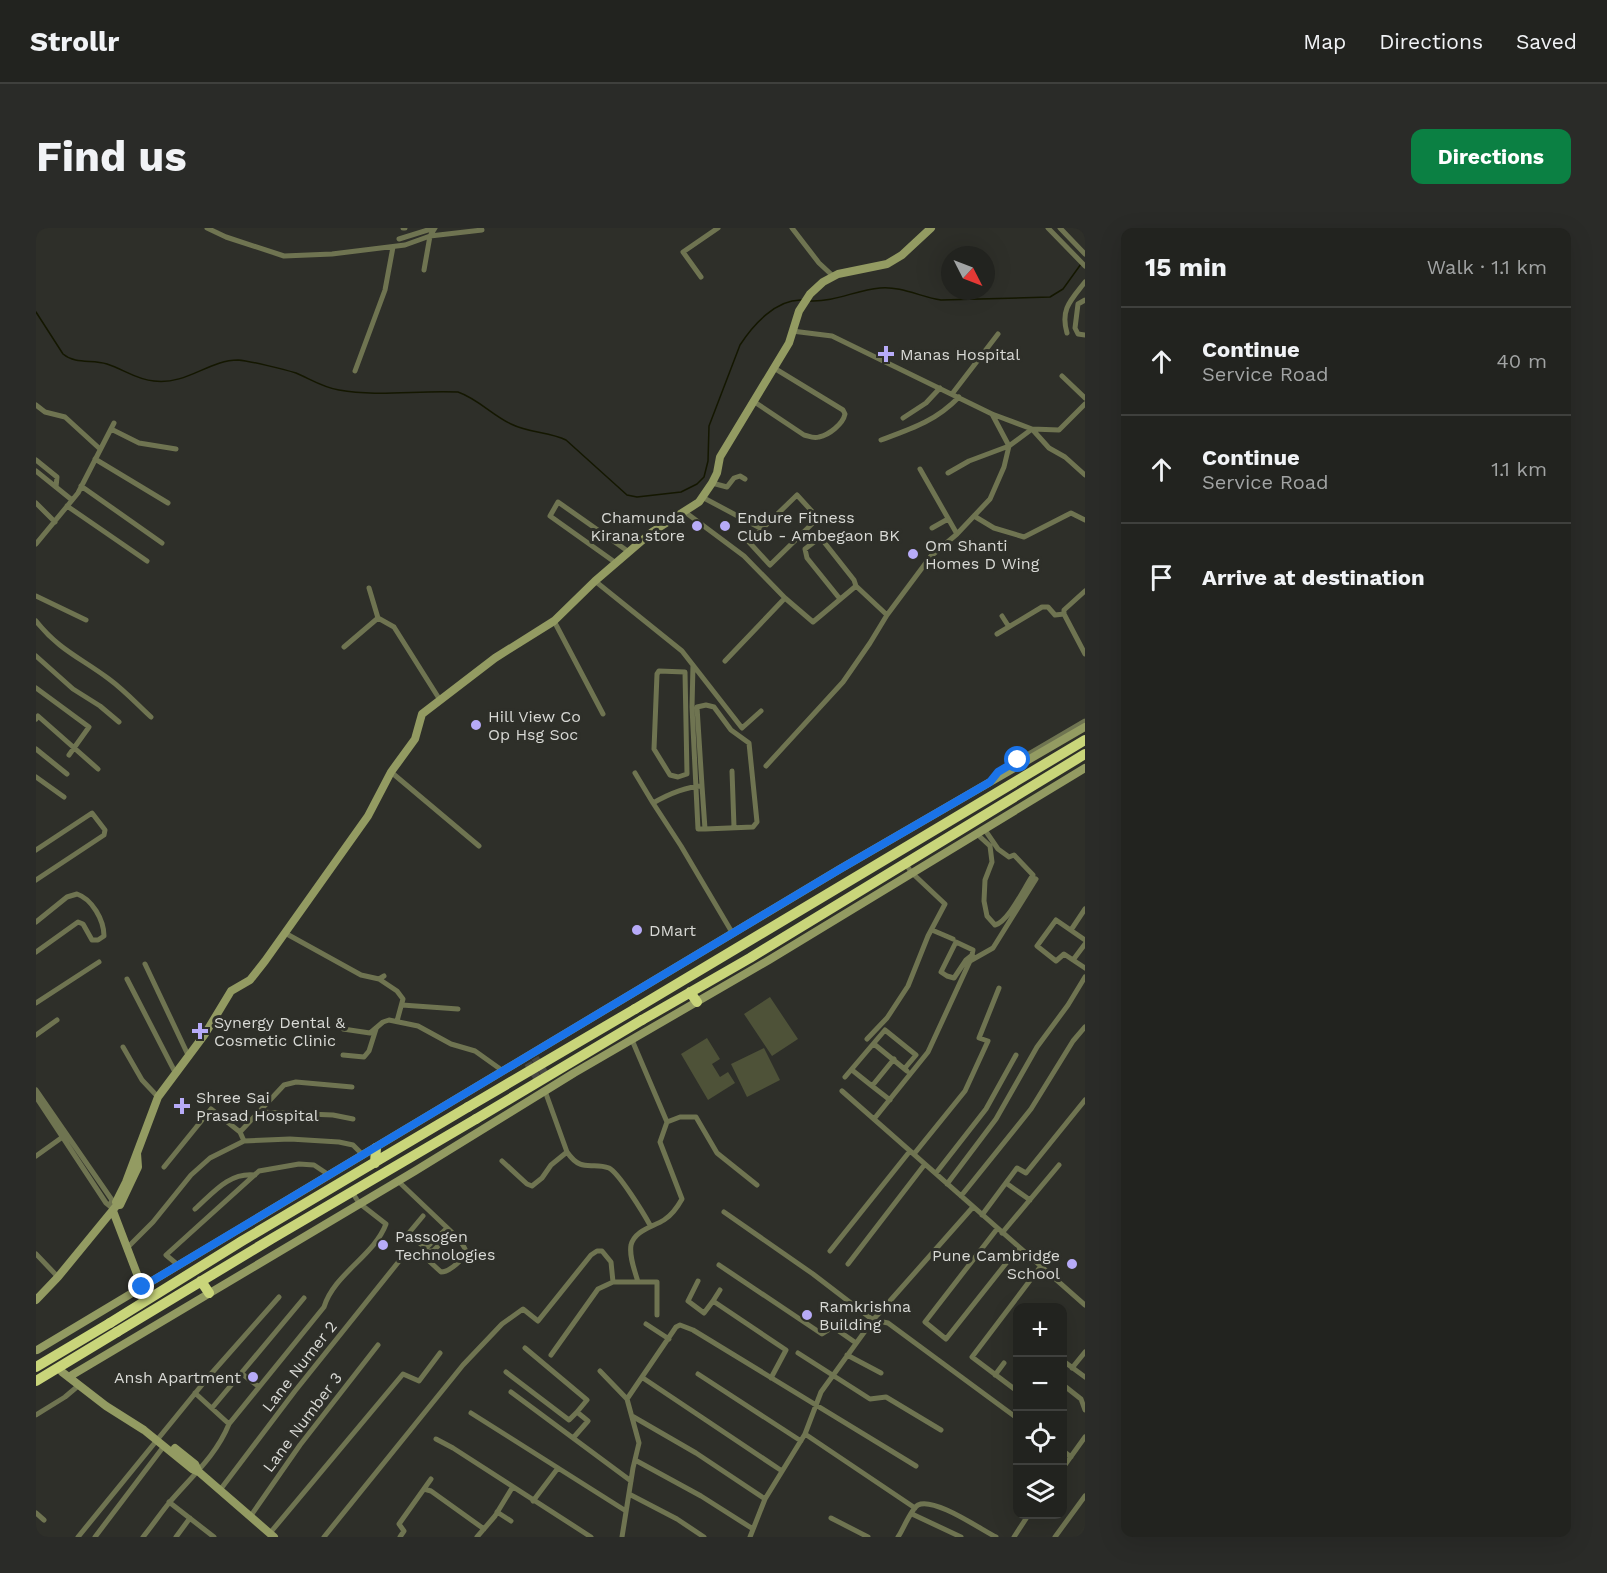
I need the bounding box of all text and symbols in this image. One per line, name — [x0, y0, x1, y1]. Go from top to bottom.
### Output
text: Strollr — [30, 25, 119, 58]
text: Map — [1303, 29, 1346, 54]
text: Directions — [1379, 29, 1483, 54]
text: Saved — [1516, 29, 1577, 54]
button: Directions — [1411, 129, 1571, 184]
text: Find us — [36, 132, 187, 181]
north arrow — [941, 246, 995, 300]
text: 15 min — [1145, 252, 1227, 282]
text: Walk · 1.1 km — [1427, 255, 1547, 279]
text: Continue — [1202, 337, 1300, 362]
marker: Manas Hospital — [877, 345, 895, 363]
place label: Manas Hospital — [900, 345, 1020, 364]
icon: ahead — [1145, 345, 1178, 378]
text: 40 m — [1496, 349, 1547, 373]
text: Service Road — [1202, 362, 1329, 386]
text: Continue — [1202, 445, 1300, 470]
icon: ahead — [1145, 453, 1178, 486]
text: 1.1 km — [1491, 457, 1547, 481]
text: Service Road — [1202, 470, 1329, 494]
place label: Chamunda Kirana store — [591, 508, 685, 545]
place label: Endure Fitness Club - Ambegaon BK — [737, 508, 900, 545]
marker: Chamunda Kirana store — [690, 519, 704, 533]
marker: Endure Fitness Club - Ambegaon BK — [718, 519, 732, 533]
place label: Om Shanti Homes D Wing — [925, 536, 1040, 573]
marker: Om Shanti Homes D Wing — [906, 547, 920, 561]
icon: arrive — [1145, 561, 1178, 594]
text: Arrive at destination — [1202, 565, 1425, 590]
place label: Hill View Co Op Hsg Soc — [488, 707, 581, 744]
marker: Hill View Co Op Hsg Soc — [469, 718, 483, 732]
route start — [1004, 746, 1030, 772]
place label: DMart — [649, 921, 696, 940]
marker: DMart — [630, 923, 644, 937]
place label: Synergy Dental & Cosmetic Clinic — [214, 1013, 346, 1050]
marker: Synergy Dental & Cosmetic Clinic — [191, 1022, 209, 1040]
place label: Shree Sai Prasad Hospital — [196, 1088, 319, 1125]
marker: Shree Sai Prasad Hospital — [173, 1097, 191, 1115]
place label: Passogen Technologies — [395, 1227, 495, 1264]
marker: Passogen Technologies — [376, 1238, 390, 1252]
place label: Pune Cambridge School — [932, 1246, 1060, 1283]
marker: Pune Cambridge School — [1065, 1257, 1079, 1271]
route end — [128, 1273, 154, 1299]
place label: Ramkrishna Building — [819, 1297, 911, 1334]
map controls — [1013, 1303, 1067, 1519]
button: + — [1013, 1303, 1067, 1357]
marker: Ramkrishna Building — [800, 1308, 814, 1322]
street label: Lane Numer 2 — [258, 1317, 341, 1416]
button: − — [1013, 1357, 1067, 1411]
place label: Ansh Apartment — [114, 1368, 241, 1387]
street label: Lane Number 3 — [259, 1369, 346, 1476]
marker: Ansh Apartment — [246, 1370, 260, 1384]
button: locate — [1013, 1411, 1067, 1465]
button: layers — [1013, 1465, 1067, 1519]

